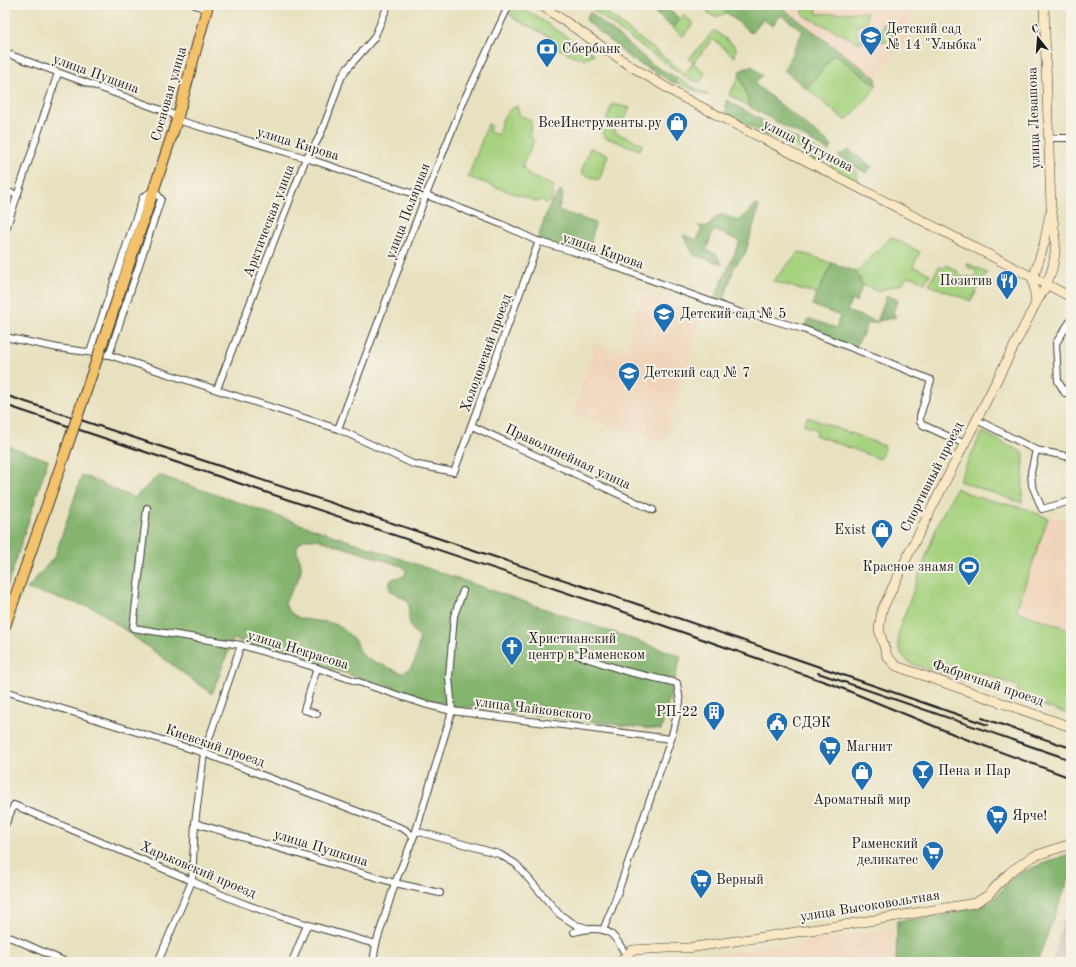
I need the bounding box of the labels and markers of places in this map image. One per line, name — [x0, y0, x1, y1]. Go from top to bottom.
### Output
place label: Детский сад № 14 "Улыбка" — [886, 22, 982, 52]
school or university icon: Детский сад № 14 "Улыбка" — [858, 24, 884, 57]
bank icon: Сбербанк — [534, 36, 560, 69]
place label: Сбербанк — [562, 42, 621, 56]
shop icon: ВсеИнструменты.ру — [664, 110, 690, 143]
place label: ВсеИнструменты.ру — [538, 116, 663, 130]
restaurant icon: Позитив — [994, 268, 1020, 301]
place label: Позитив — [940, 274, 992, 288]
school or university icon: Детский сад № 5 — [651, 301, 677, 334]
place label: Детский сад № 5 — [680, 307, 786, 321]
school or university icon: Детский сад № 7 — [616, 360, 642, 393]
place label: Детский сад № 7 — [644, 366, 750, 380]
shop icon: Exist — [869, 517, 895, 550]
place label: Exist — [834, 523, 866, 537]
sports icon: Красное знамя — [956, 554, 982, 587]
place label: Красное знамя — [863, 560, 954, 574]
place label: Христианский центр в Раменском — [528, 632, 645, 662]
church icon: Христианский центр в Раменском — [499, 634, 525, 667]
building icon: РП-22 — [701, 699, 727, 732]
place label: РП-22 — [656, 705, 698, 719]
public building icon: СДЭК — [764, 710, 790, 743]
place label: СДЭК — [792, 716, 831, 730]
supermarket icon: Магнит — [817, 734, 843, 767]
place label: Магнит — [846, 740, 893, 754]
bar icon: Пена и Пар — [910, 758, 936, 791]
shop icon: Ароматный мир — [849, 759, 875, 792]
place label: Пена и Пар — [938, 764, 1011, 778]
place label: Ароматный мир — [813, 793, 911, 807]
supermarket icon: Ярче! — [984, 803, 1010, 836]
place label: Ярче! — [1012, 809, 1047, 823]
place label: Раменский деликатес — [851, 837, 918, 867]
supermarket icon: Раменский деликатес — [920, 839, 946, 872]
supermarket icon: Верный — [688, 867, 714, 900]
place label: Верный — [716, 873, 764, 887]

